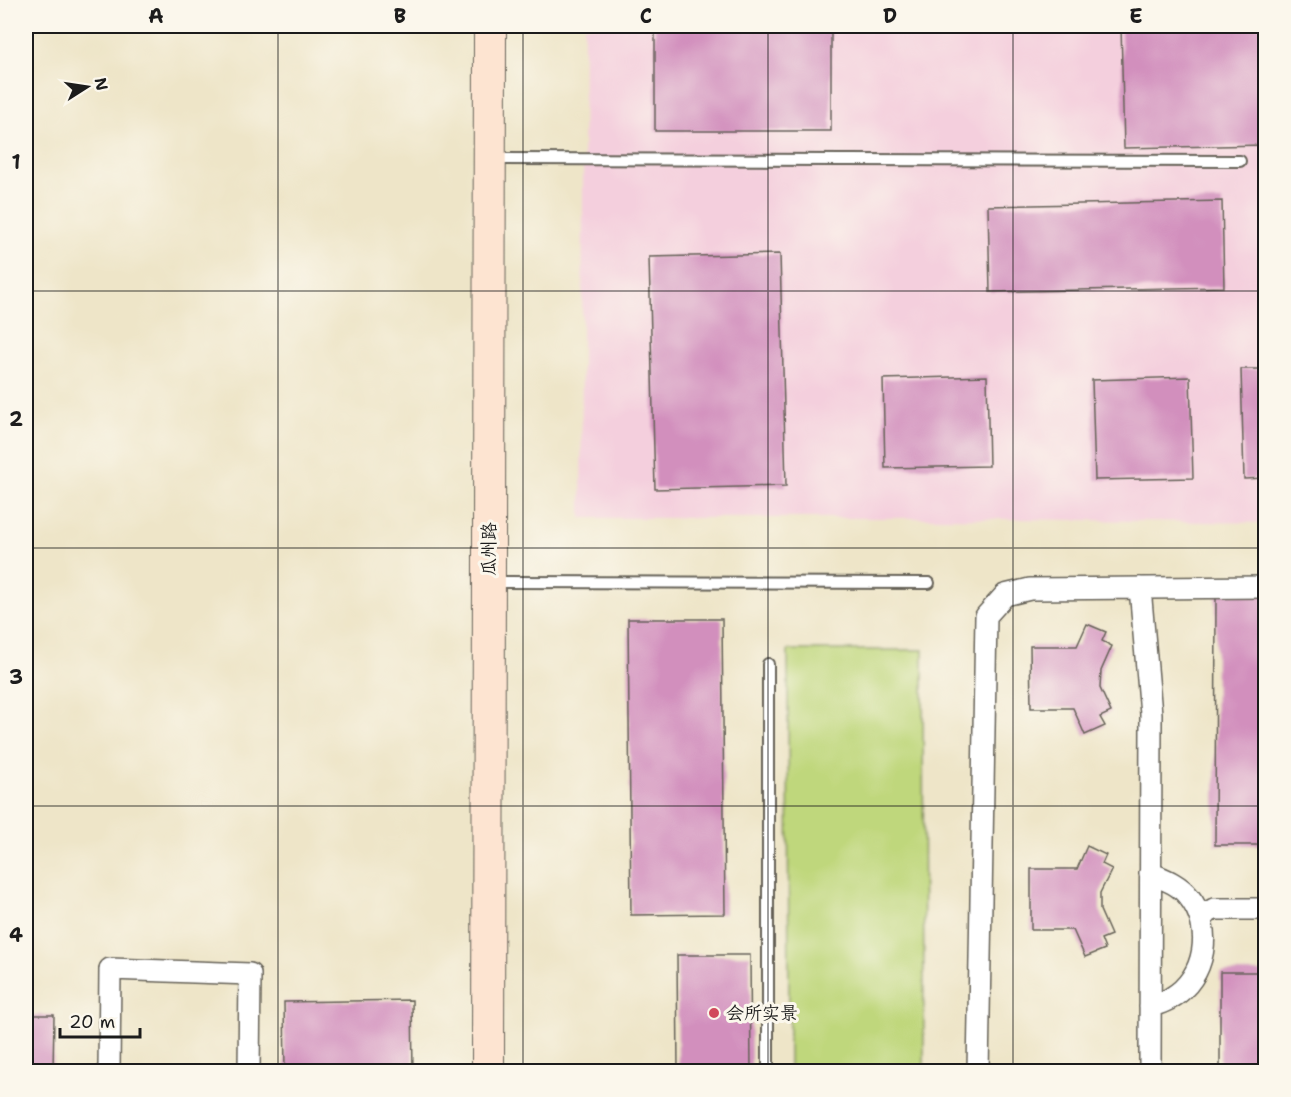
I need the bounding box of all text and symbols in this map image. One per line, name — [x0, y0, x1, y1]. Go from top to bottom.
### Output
text: A — [148, 3, 164, 29]
text: B — [394, 3, 406, 29]
text: C — [640, 3, 652, 29]
text: D — [883, 3, 897, 29]
text: E — [1129, 3, 1143, 29]
north arrow — [57, 57, 117, 117]
text: N — [90, 76, 113, 92]
text: 1 — [11, 149, 21, 175]
text: 2 — [9, 406, 23, 432]
street label: 瓜州路 — [477, 522, 501, 576]
text: 3 — [9, 664, 23, 690]
text: 4 — [9, 922, 23, 948]
scale bar — [60, 1001, 140, 1039]
place label: 会所实景 — [726, 1001, 798, 1025]
marker: 会所实景 — [707, 1006, 721, 1020]
text: 20 m — [69, 1010, 115, 1034]

